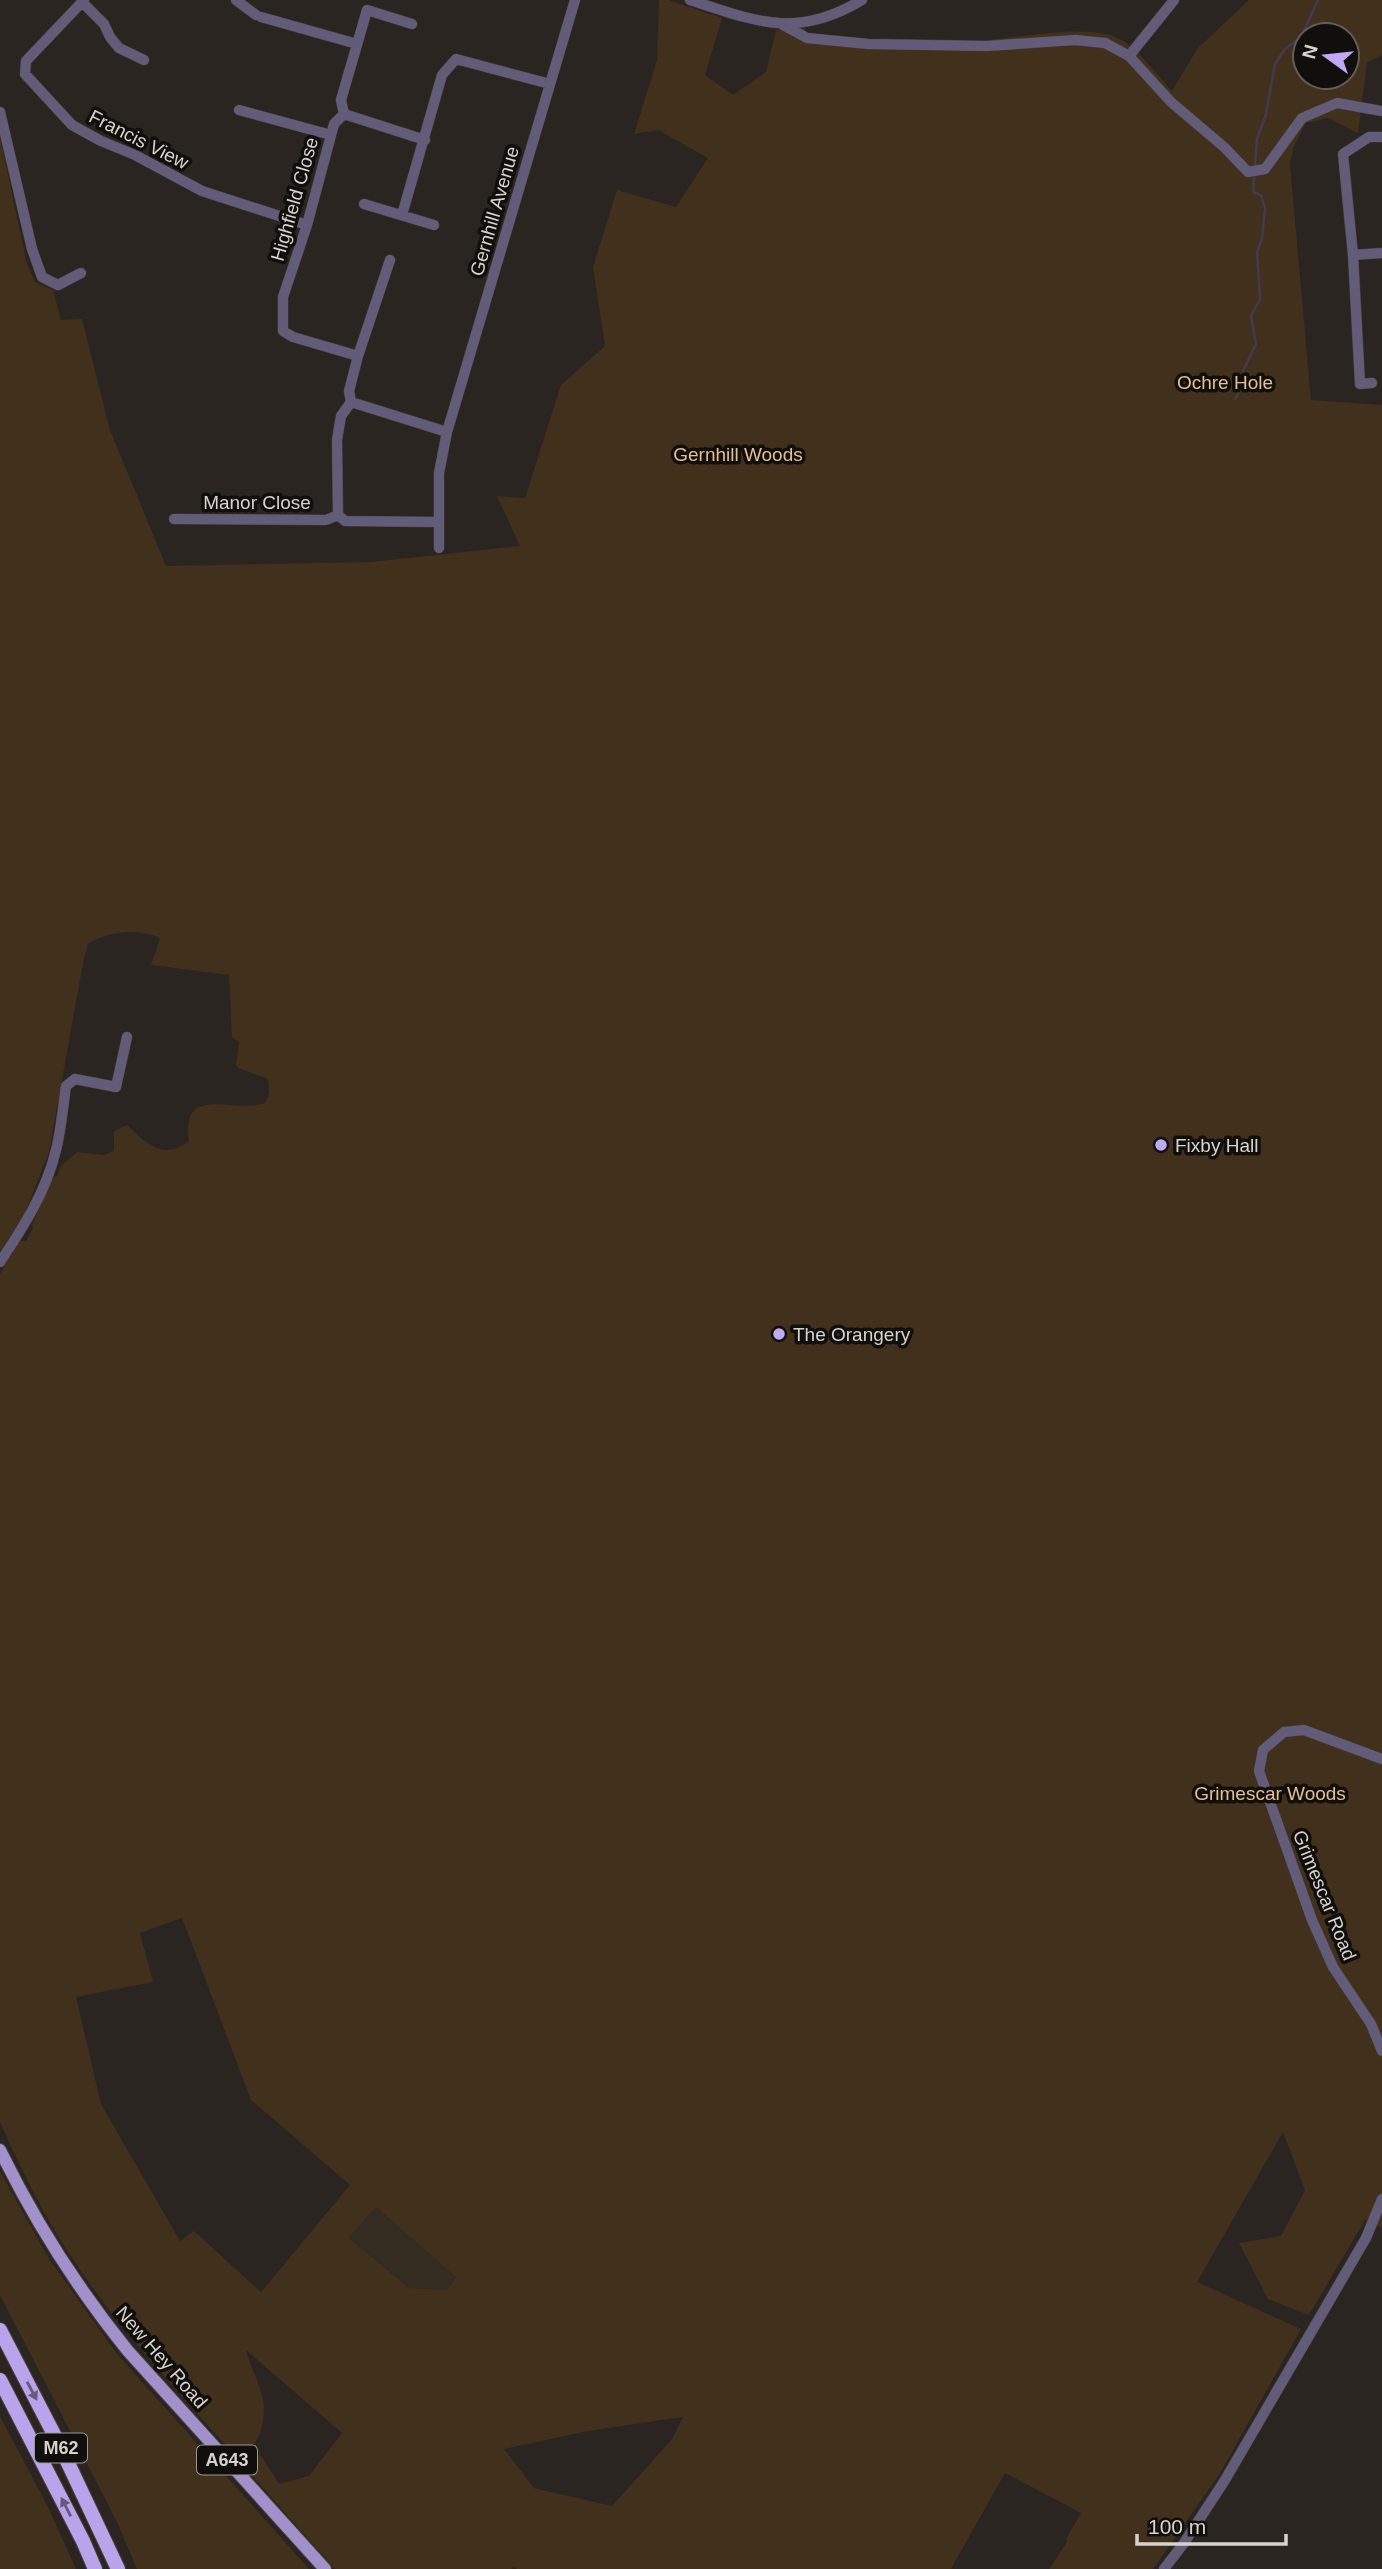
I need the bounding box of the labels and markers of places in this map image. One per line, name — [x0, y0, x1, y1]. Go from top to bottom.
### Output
place label: Fixby Hall — [1175, 1135, 1258, 1156]
marker: Fixby Hall — [1153, 1137, 1169, 1153]
place label: The Orangery — [793, 1324, 911, 1345]
marker: The Orangery — [771, 1326, 787, 1342]

